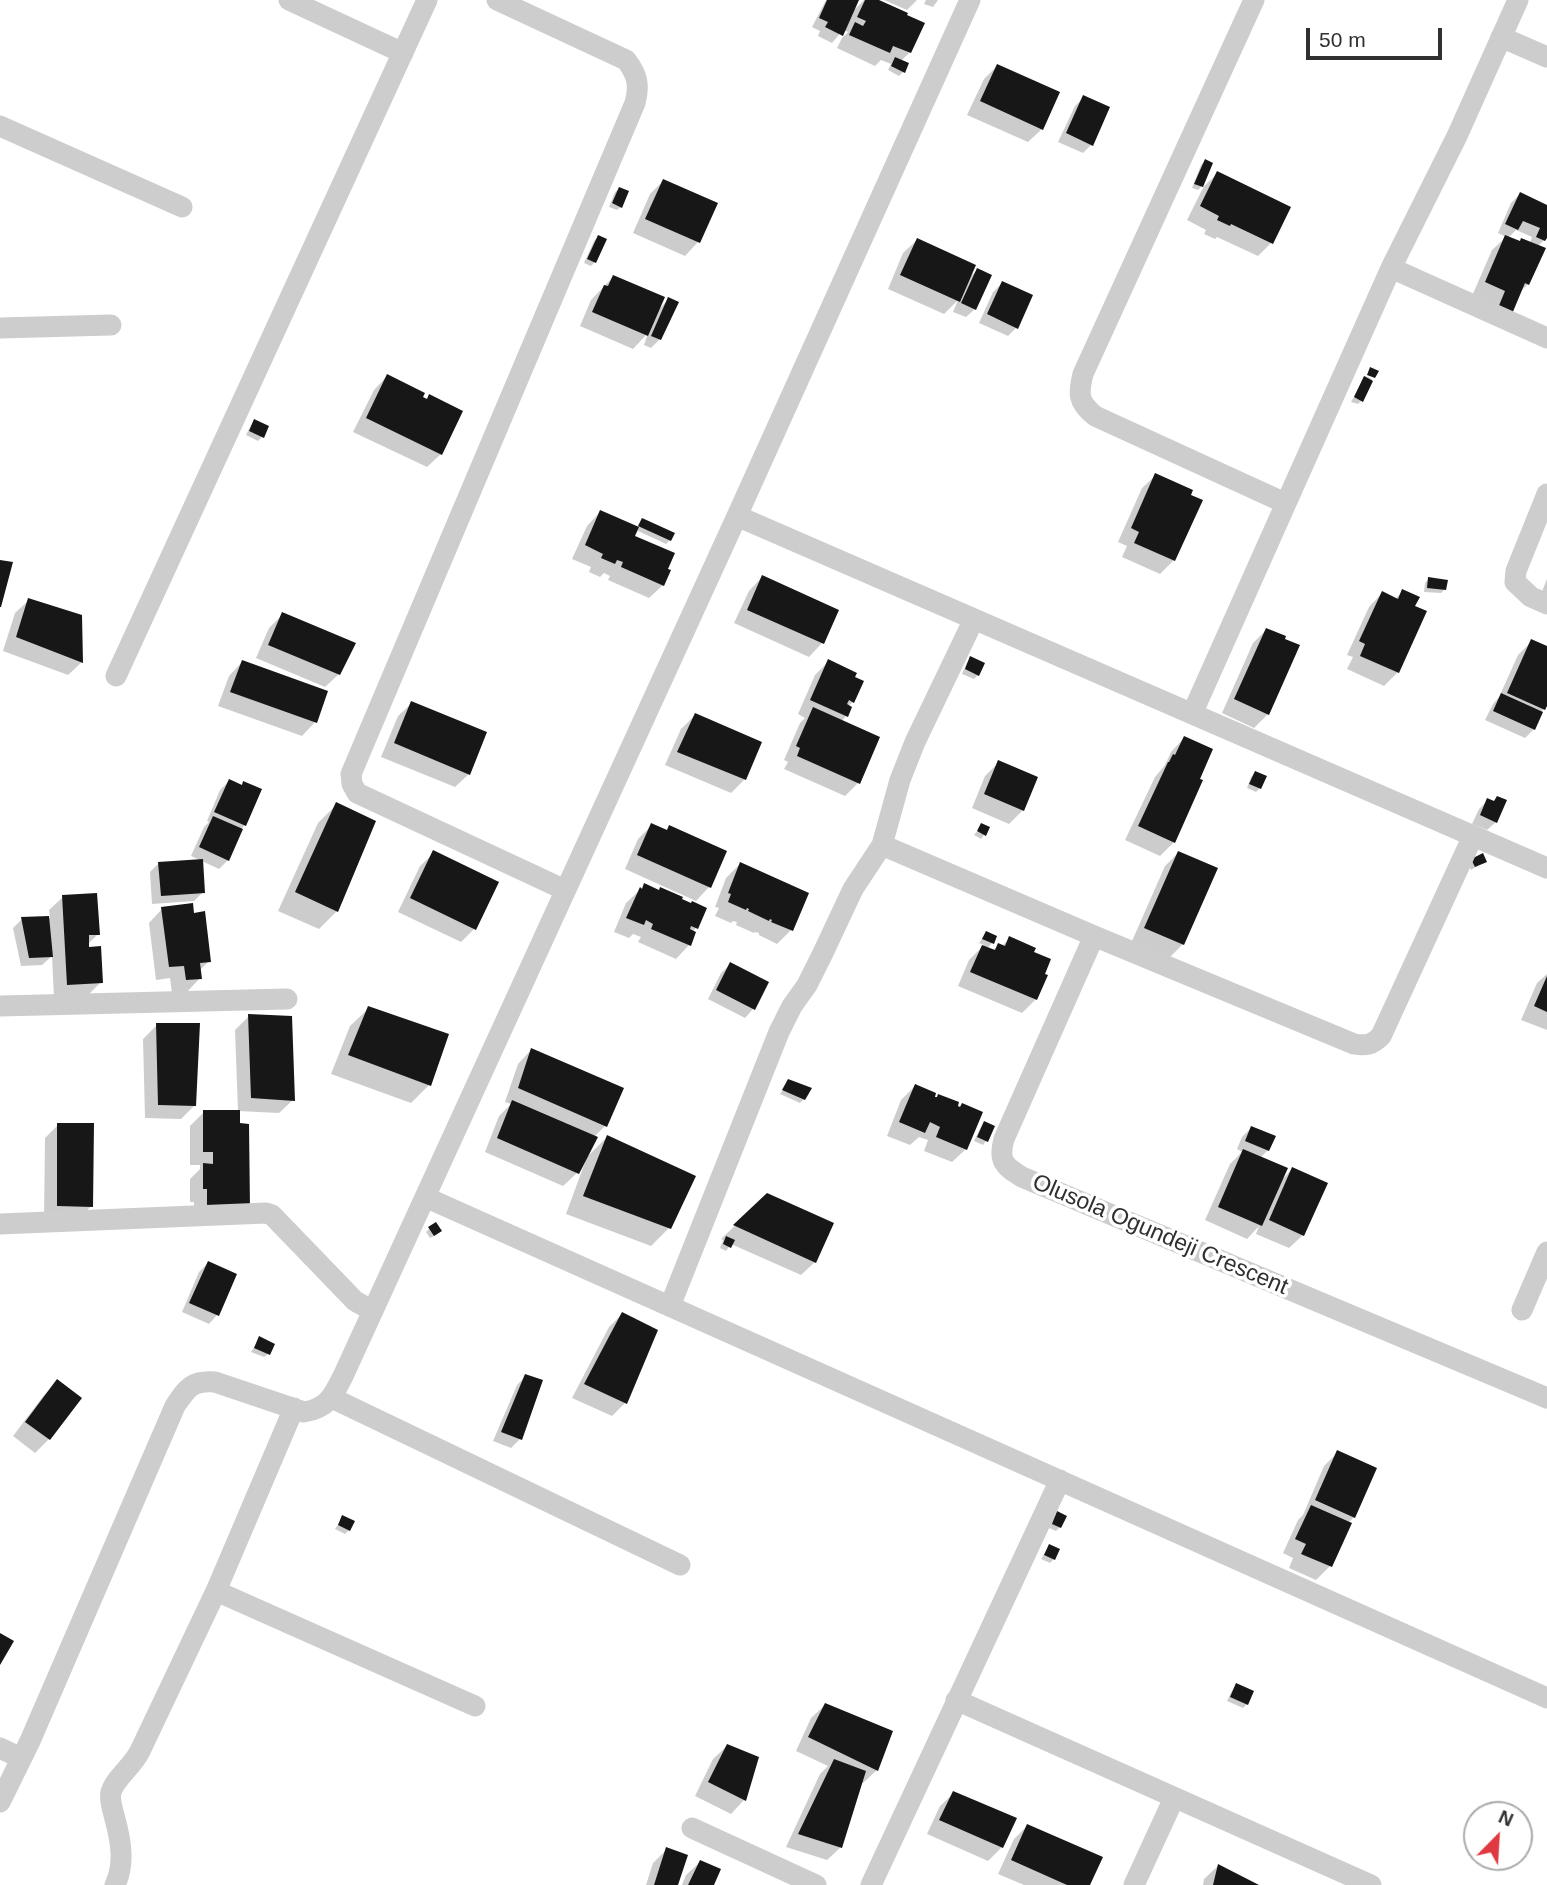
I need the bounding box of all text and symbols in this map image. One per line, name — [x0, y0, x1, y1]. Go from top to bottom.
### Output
scale bar — [1309, 14, 1446, 58]
text: 50 m — [1319, 28, 1366, 51]
street label: Olusola Ogundeji Crescent — [1028, 1169, 1292, 1301]
north arrow — [1463, 1801, 1533, 1871]
text: N — [1495, 1806, 1516, 1831]

